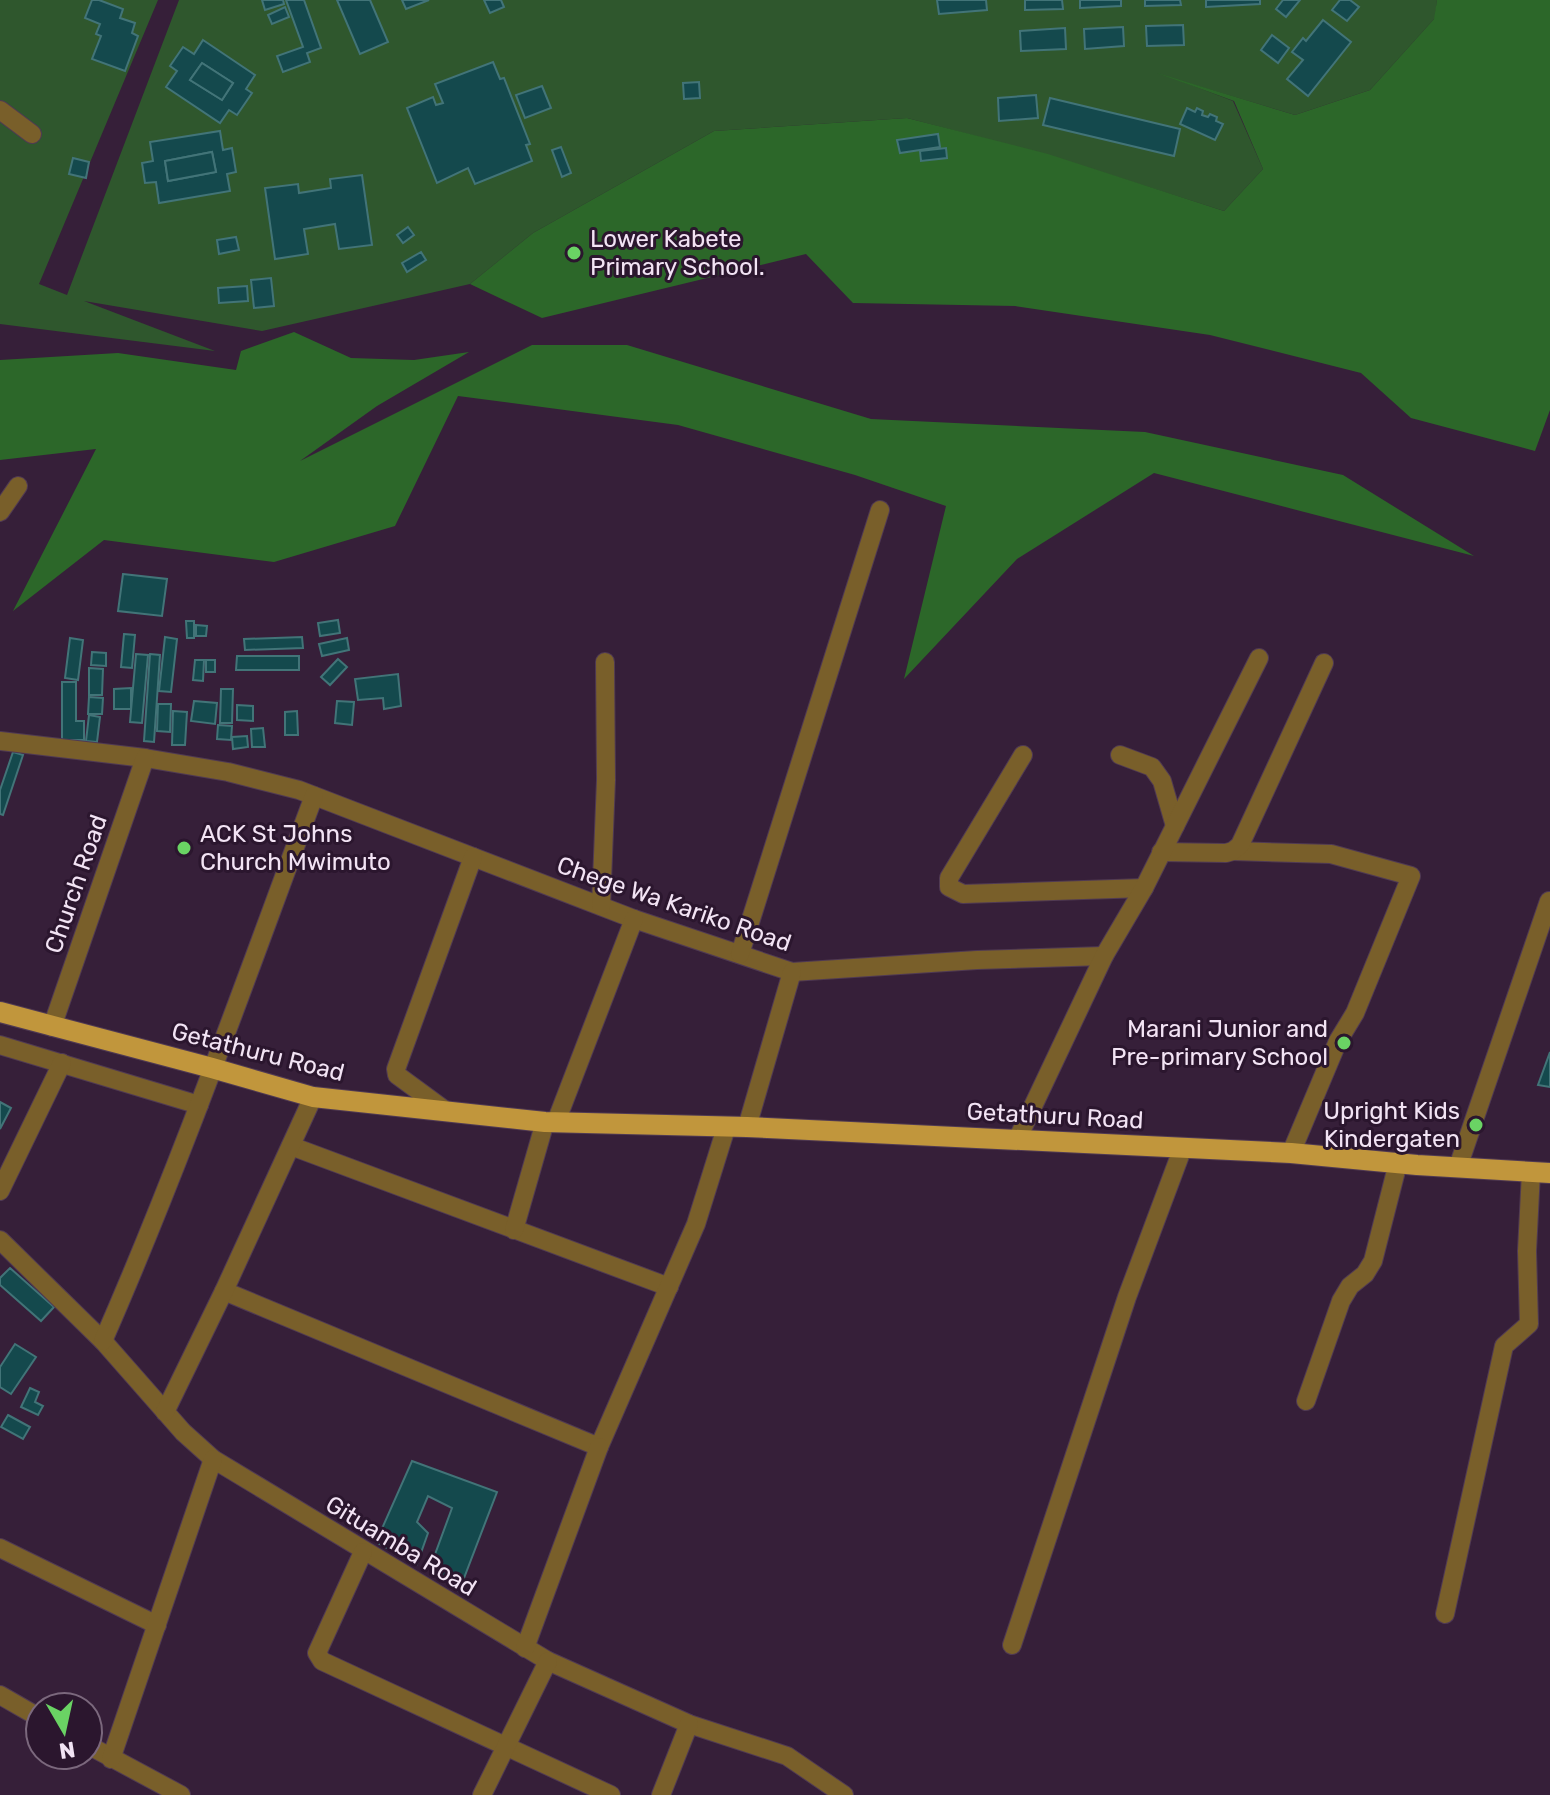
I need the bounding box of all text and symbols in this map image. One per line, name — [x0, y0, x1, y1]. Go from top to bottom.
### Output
place label: Lower Kabete Primary School. — [590, 225, 765, 281]
marker: Lower Kabete Primary School. — [565, 244, 583, 262]
street label: Church Road — [39, 811, 113, 957]
place label: ACK St Johns Church Mwimuto — [200, 820, 391, 876]
marker: ACK St Johns Church Mwimuto — [175, 839, 193, 857]
street label: Chege Wa Kariko Road — [553, 851, 795, 957]
place label: Marani Junior and Pre-primary School — [1111, 1015, 1328, 1071]
street label: Getathuru Road — [169, 1017, 347, 1087]
marker: Marani Junior and Pre-primary School — [1335, 1034, 1353, 1052]
street label: Getathuru Road — [966, 1097, 1144, 1135]
place label: Upright Kids Kindergaten — [1323, 1097, 1460, 1153]
marker: Upright Kids Kindergaten — [1467, 1116, 1485, 1134]
street label: Gituamba Road — [321, 1490, 481, 1602]
north arrow — [24, 1691, 104, 1771]
text: N — [57, 1736, 77, 1765]

